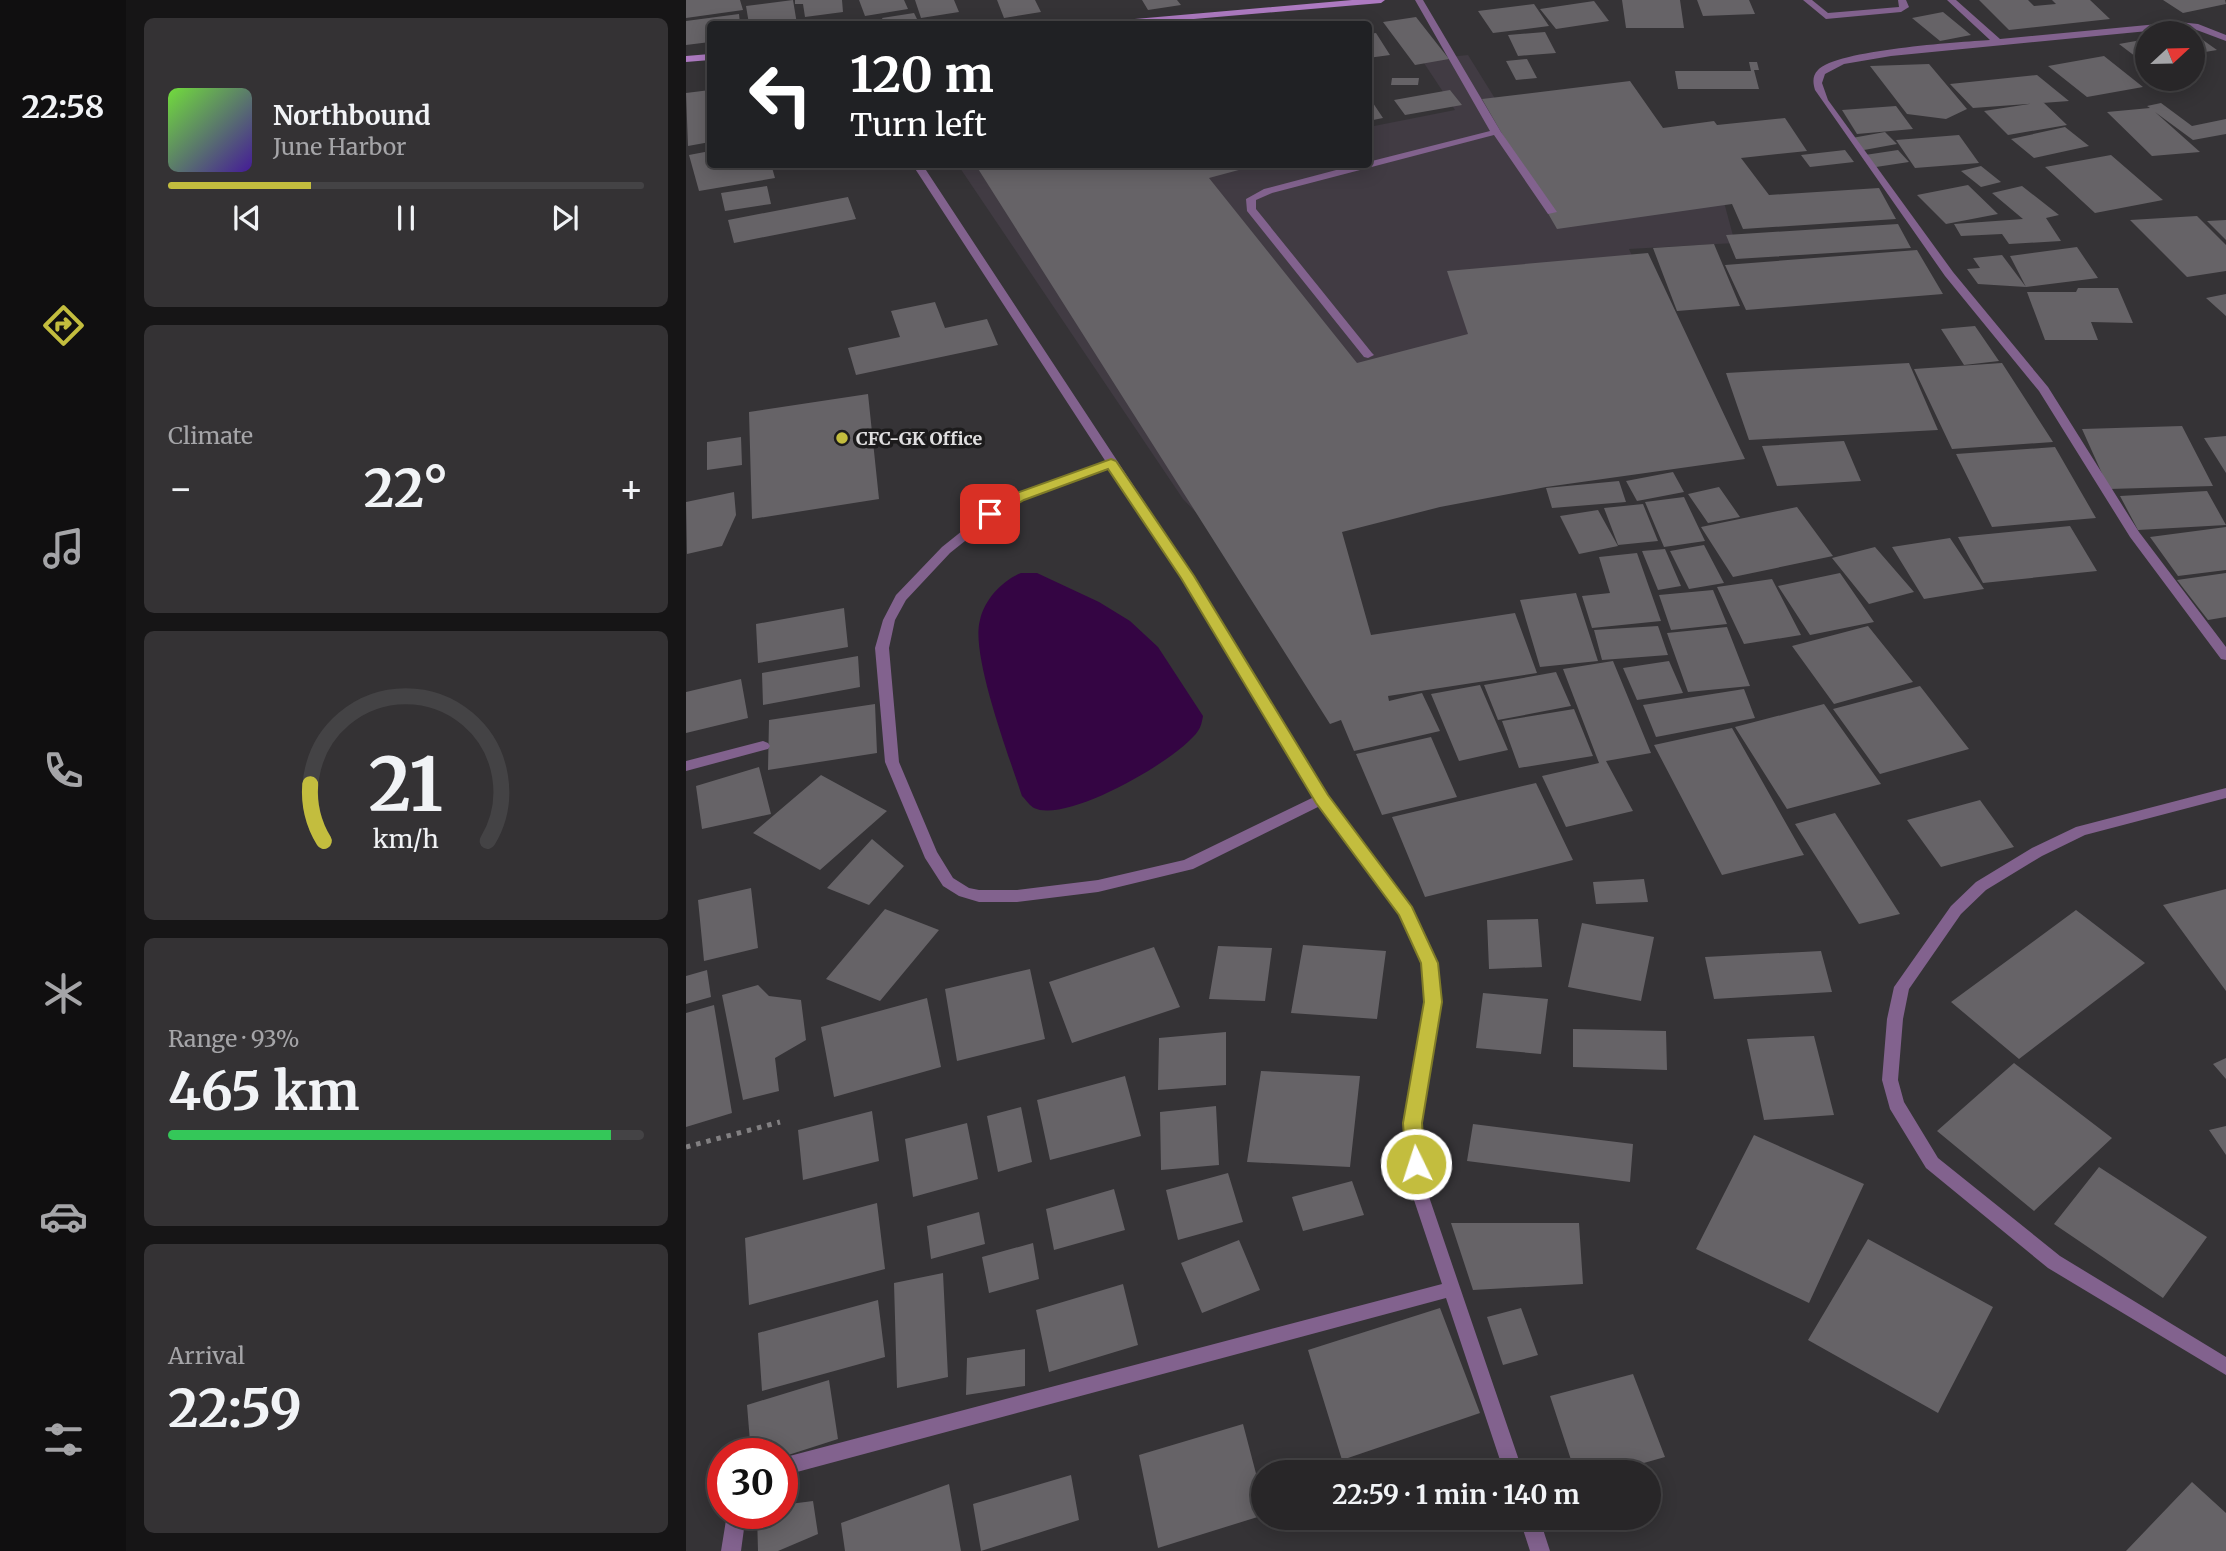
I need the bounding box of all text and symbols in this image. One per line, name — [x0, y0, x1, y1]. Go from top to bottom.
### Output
north arrow — [2135, 21, 2205, 91]
map controls — [2135, 21, 2205, 91]
text: 120 m — [850, 44, 994, 105]
icon: left — [735, 49, 826, 140]
text: 22:58 — [22, 87, 104, 127]
text: Northbound — [273, 99, 431, 132]
text: Turn left — [850, 105, 987, 145]
text: June Harbor — [273, 132, 406, 161]
icon: previous — [228, 199, 266, 237]
icon: pause — [387, 199, 425, 237]
icon: next — [546, 199, 584, 237]
icon: directions — [39, 301, 88, 350]
text: Climate — [168, 421, 253, 450]
place label: CFC-GK Office — [856, 427, 983, 450]
marker: CFC-GK Office — [834, 430, 850, 446]
text: 22° — [364, 456, 448, 521]
text: − — [168, 465, 193, 512]
text: + — [619, 465, 644, 512]
pin — [960, 484, 1020, 544]
icon: arrive — [971, 495, 1009, 533]
icon: music — [39, 524, 88, 573]
text: 21 — [369, 740, 443, 832]
icon: phone — [39, 746, 88, 795]
text: km/h — [373, 823, 439, 855]
icon: climate — [39, 969, 88, 1018]
text: Range · 93% — [168, 1024, 300, 1053]
text: 465 km — [168, 1059, 360, 1124]
position arrow — [1379, 1127, 1453, 1201]
icon: car — [39, 1192, 88, 1241]
text: Arrival — [168, 1341, 245, 1370]
text: 22:59 — [168, 1376, 302, 1441]
icon: filters — [39, 1415, 88, 1464]
speed limit sign: 30 — [707, 1438, 798, 1529]
text: 22:59 · 1 min · 140 m — [1332, 1478, 1580, 1511]

